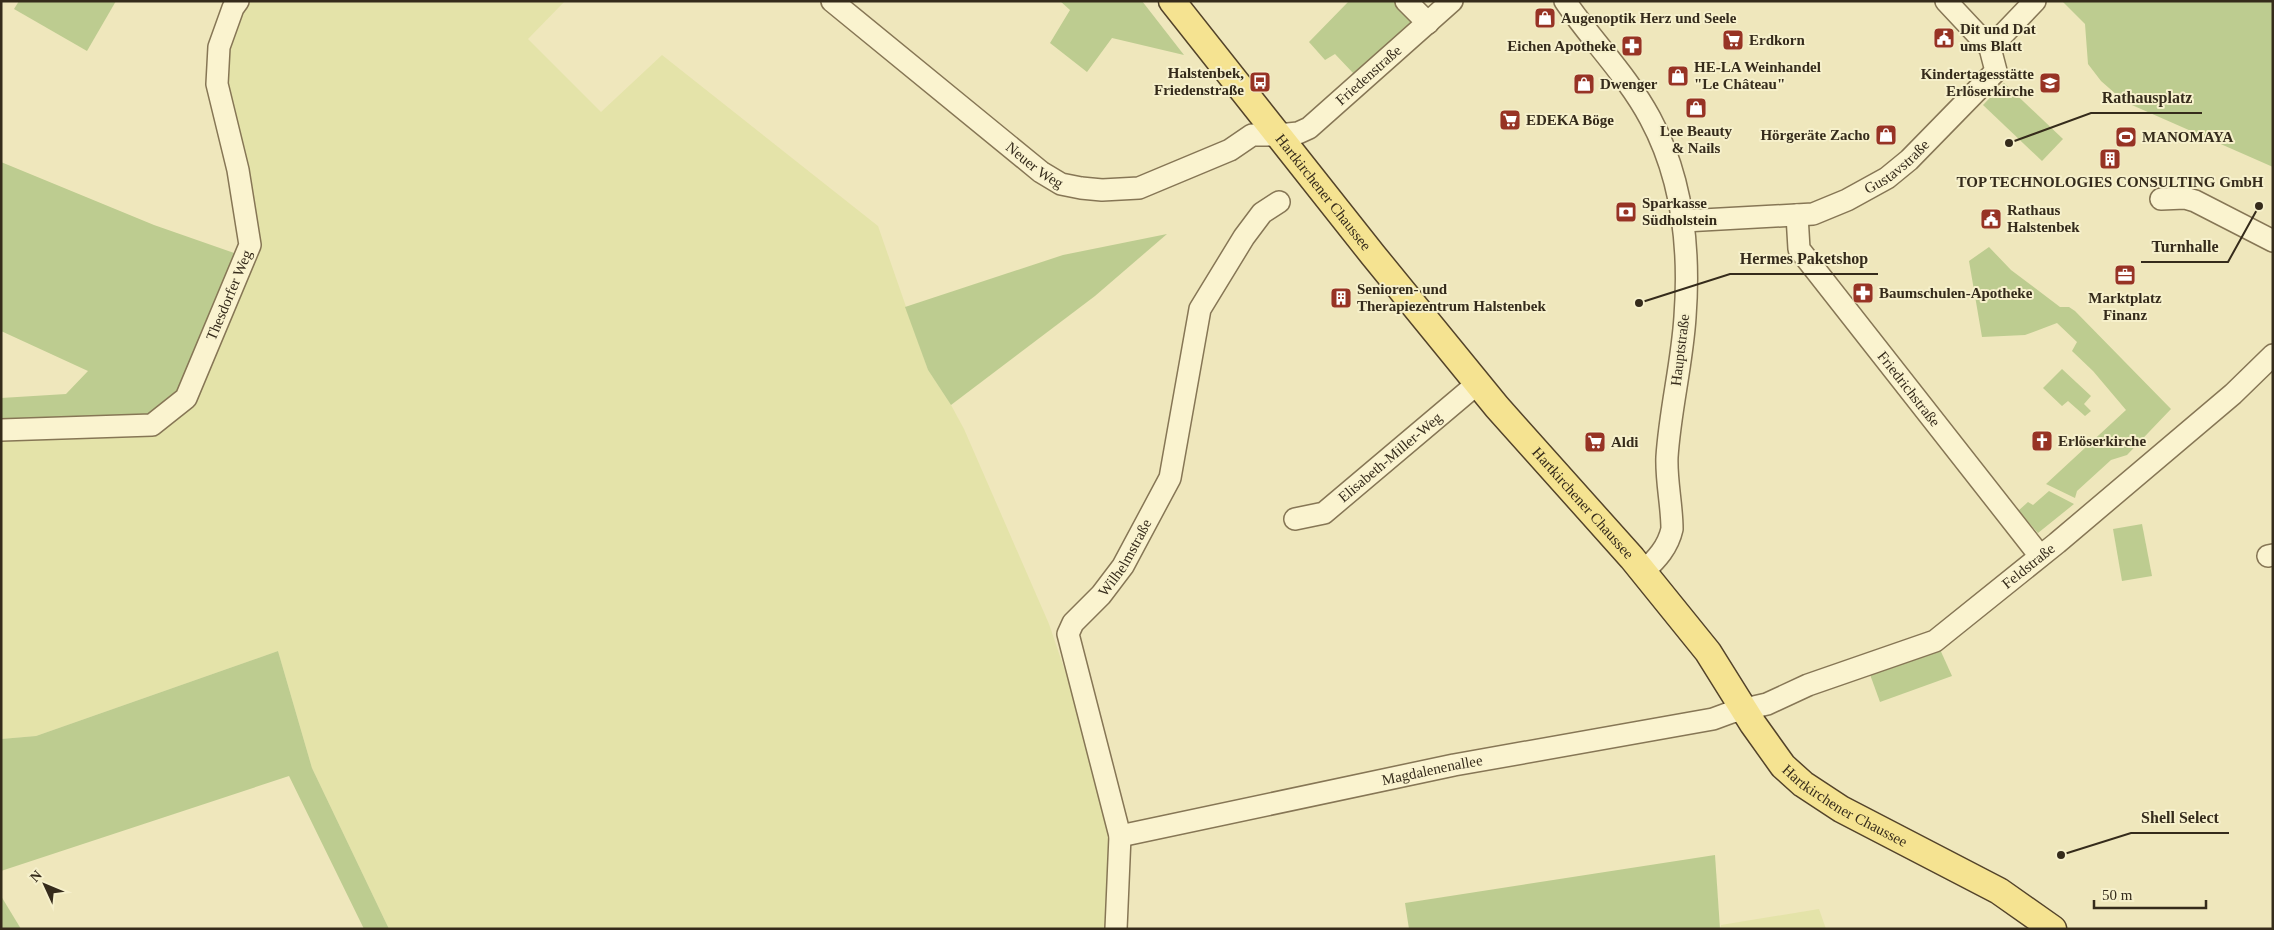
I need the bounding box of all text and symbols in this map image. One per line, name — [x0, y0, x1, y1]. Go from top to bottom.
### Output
shop icon: Augenoptik Herz und Seele — [1533, 6, 1557, 30]
place label: Augenoptik Herz und Seele — [1561, 10, 1737, 26]
place label: Dit und Dat ums Blatt — [1960, 21, 2036, 54]
public building icon: Dit und Dat ums Blatt — [1932, 26, 1956, 50]
supermarket icon: Erdkorn — [1721, 28, 1745, 52]
place label: Erdkorn — [1749, 32, 1806, 48]
pharmacy icon: Eichen Apotheke — [1620, 34, 1644, 58]
place label: Eichen Apotheke — [1507, 38, 1616, 54]
street label: Friedenstraße — [1333, 42, 1405, 108]
place label: HE-LA Weinhandel "Le Château" — [1694, 59, 1821, 92]
shop icon: HE-LA Weinhandel "Le Château" — [1666, 64, 1690, 88]
place label: Halstenbek, Friedenstraße — [1154, 65, 1244, 98]
place label: Kindertagesstätte Erlöserkirche — [1921, 66, 2034, 99]
bus stop icon: Halstenbek, Friedenstraße — [1248, 70, 1272, 94]
school or university icon: Kindertagesstätte Erlöserkirche — [2038, 71, 2062, 95]
shop icon: Dwenger — [1572, 72, 1596, 96]
place label: Dwenger — [1600, 76, 1658, 92]
callout: Rathausplatz — [2091, 82, 2202, 113]
text: Rathausplatz — [2102, 89, 2192, 107]
shop icon: Lee Beauty & Nails — [1684, 96, 1708, 120]
supermarket icon: EDEKA Böge — [1498, 108, 1522, 132]
place label: EDEKA Böge — [1526, 112, 1614, 128]
place label: Lee Beauty & Nails — [1660, 123, 1733, 156]
shop icon: Hörgeräte Zacho — [1874, 123, 1898, 147]
sports icon: MANOMAYA — [2114, 125, 2138, 149]
place label: Hörgeräte Zacho — [1760, 127, 1870, 143]
place label: MANOMAYA — [2142, 129, 2234, 145]
street label: Hartkirchener Chaussee — [1273, 131, 1375, 254]
street label: Gustavstraße — [1861, 136, 1933, 197]
street label: Neuer Weg — [1003, 139, 1067, 192]
building icon: TOP TECHNOLOGIES CONSULTING GmbH — [2098, 147, 2122, 171]
place label: TOP TECHNOLOGIES CONSULTING GmbH — [1957, 174, 2264, 190]
place label: Sparkasse Südholstein — [1642, 195, 1718, 228]
bank icon: Sparkasse Südholstein — [1614, 200, 1638, 224]
place label: Rathaus Halstenbek — [2007, 202, 2080, 235]
public building icon: Rathaus Halstenbek — [1979, 207, 2003, 231]
callout: Turnhalle — [2141, 231, 2228, 262]
text: Turnhalle — [2152, 238, 2219, 255]
callout: Hermes Paketshop — [1730, 243, 1878, 274]
street label: Thesdorfer Weg — [203, 247, 255, 343]
text: Hermes Paketshop — [1740, 250, 1868, 268]
office icon: Marktplatz Finanz — [2113, 263, 2137, 287]
place label: Senioren- und Therapiezentrum Halstenbek — [1357, 281, 1546, 314]
pharmacy icon: Baumschulen-Apotheke — [1851, 281, 1875, 305]
place label: Baumschulen-Apotheke — [1879, 285, 2033, 301]
building icon: Senioren- und Therapiezentrum Halstenbek — [1329, 286, 1353, 310]
place label: Marktplatz Finanz — [2088, 290, 2162, 323]
street label: Hauptstraße — [1668, 313, 1692, 387]
street label: Friedrichstraße — [1875, 348, 1943, 430]
street label: Elisabeth-Miller-Weg — [1335, 409, 1445, 505]
church icon: Erlöserkirche — [2030, 429, 2054, 453]
supermarket icon: Aldi — [1583, 430, 1607, 454]
place label: Erlöserkirche — [2058, 433, 2146, 449]
place label: Aldi — [1611, 434, 1639, 450]
street label: Hartkirchener Chaussee — [1529, 444, 1637, 562]
street label: Wilhelmstraße — [1095, 516, 1155, 599]
street label: Feldstraße — [1999, 540, 2058, 592]
street label: Magdalenenallee — [1380, 752, 1484, 788]
street label: Hartkirchener Chaussee — [1779, 761, 1910, 850]
callout: Shell Select — [2131, 802, 2229, 833]
text: Shell Select — [2141, 809, 2220, 826]
north arrow — [20, 860, 70, 910]
text: N — [27, 867, 45, 885]
scale bar — [2094, 878, 2206, 910]
text: 50 m — [2102, 887, 2133, 903]

